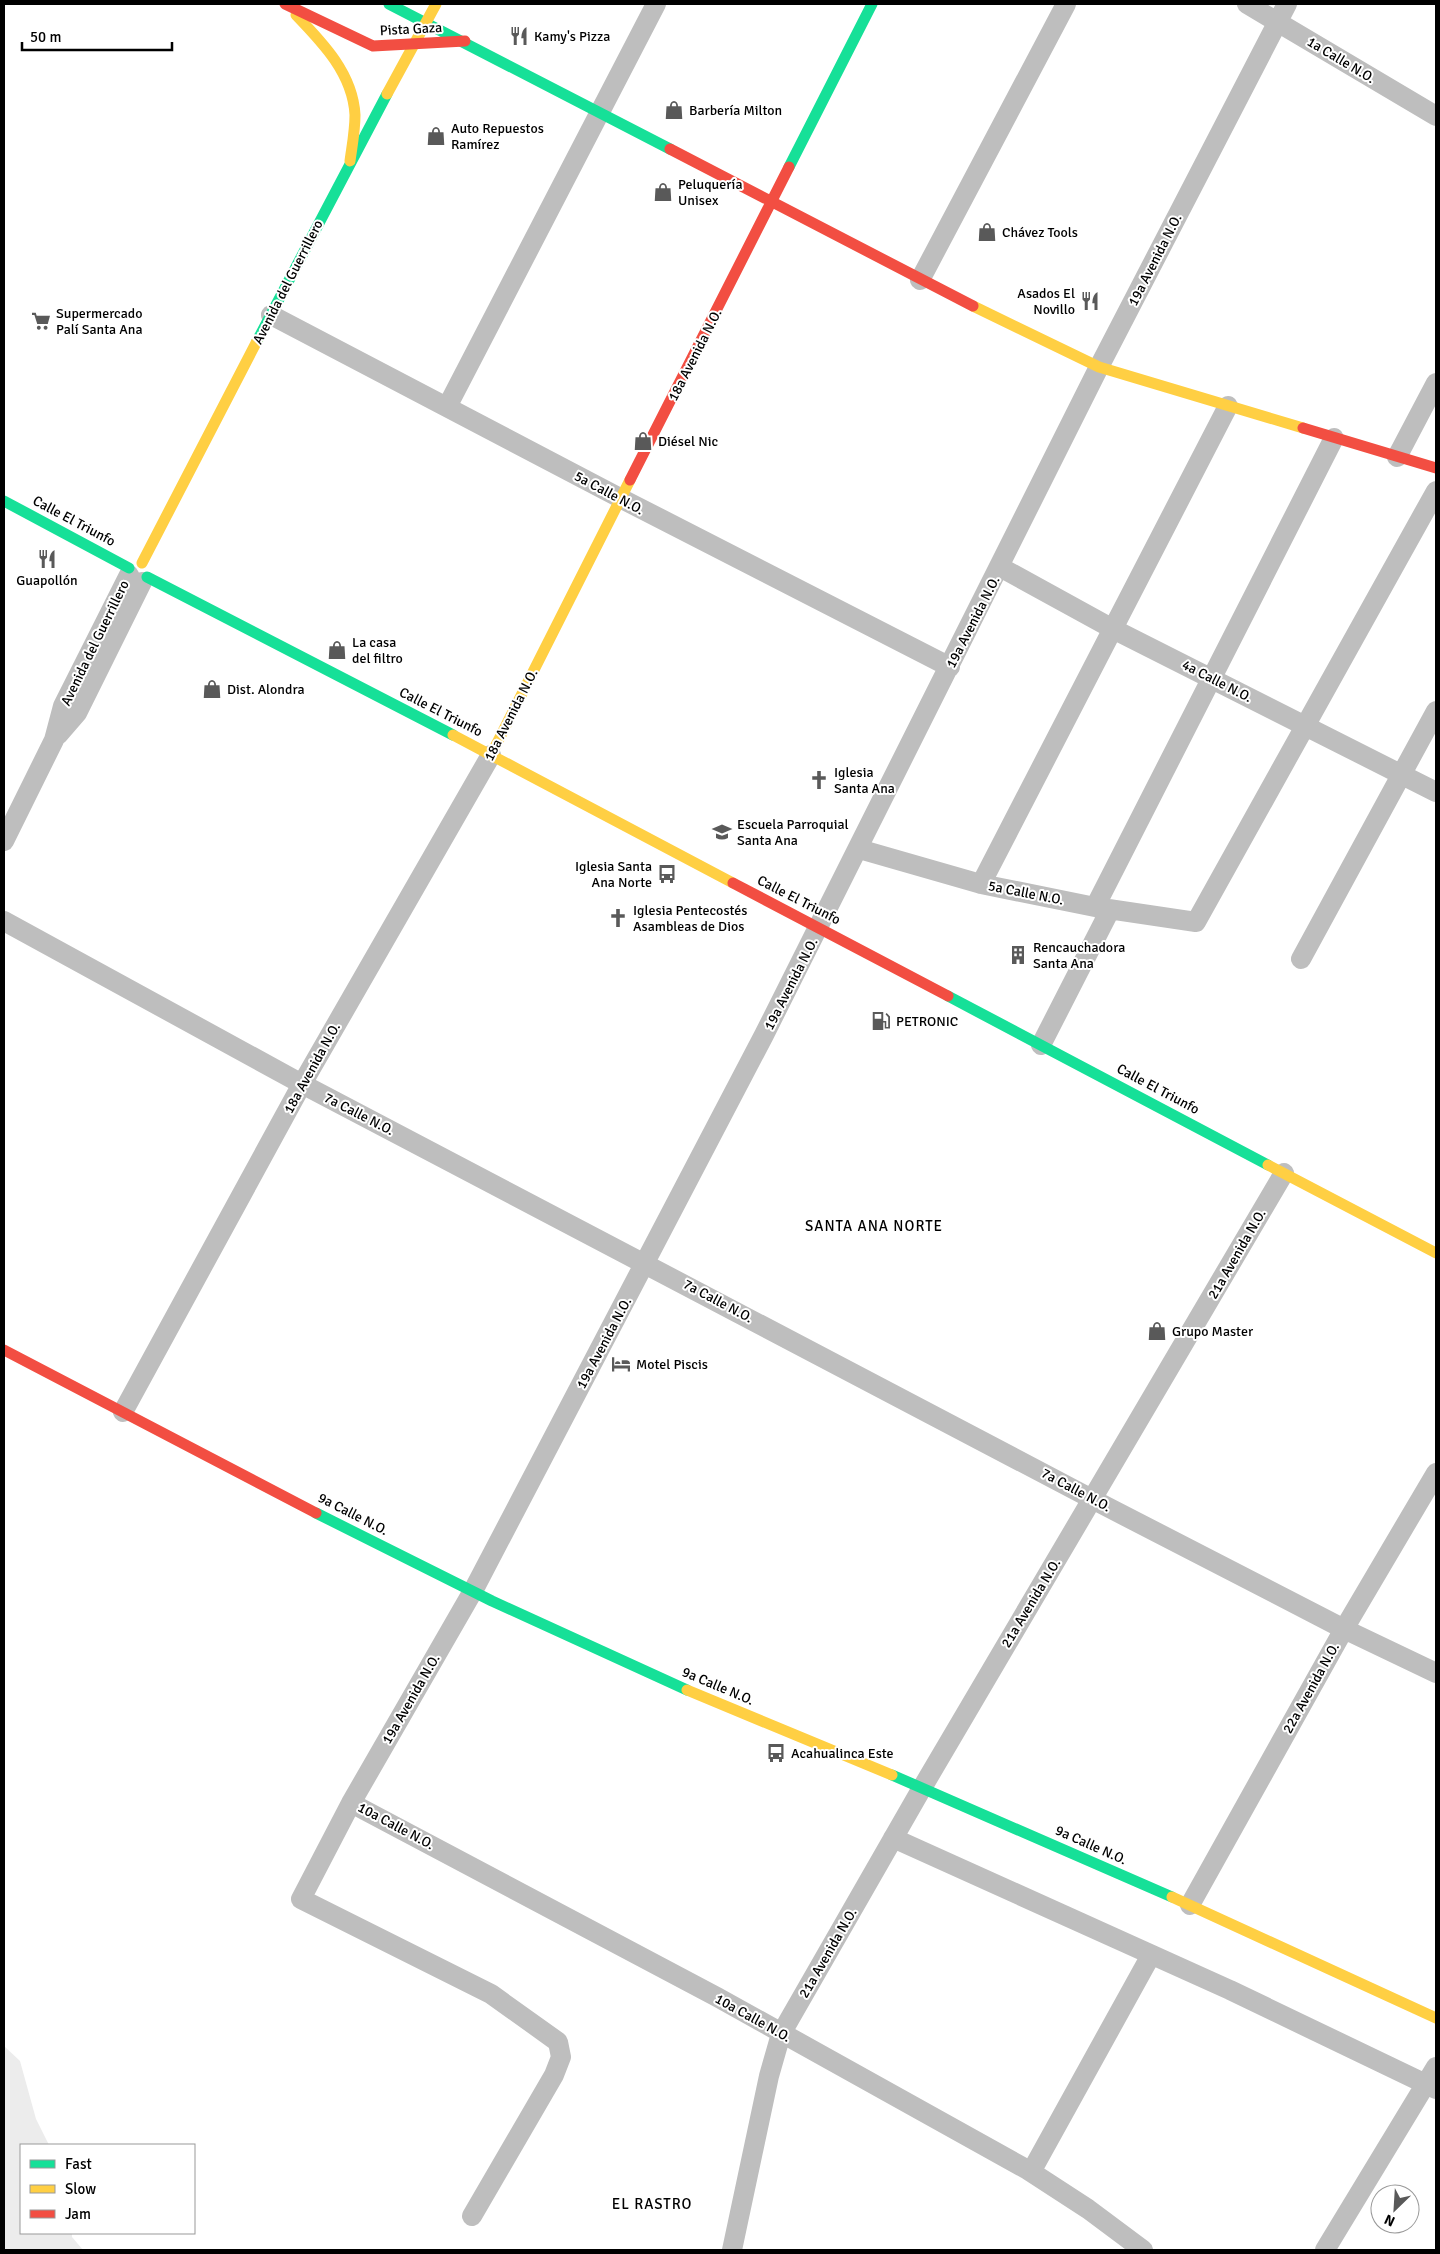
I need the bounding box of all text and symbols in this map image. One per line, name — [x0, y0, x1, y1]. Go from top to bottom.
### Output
street label: Pista Gaza — [379, 19, 443, 39]
scale bar — [22, 20, 172, 52]
restaurant icon: Kamy's Pizza — [508, 25, 530, 47]
text: 50 m — [30, 28, 61, 46]
place label: Kamy's Pizza — [534, 28, 610, 45]
street label: 1a Calle N.O. — [1304, 33, 1378, 87]
shop icon: Barbería Milton — [663, 99, 685, 121]
place label: Barbería Milton — [689, 102, 782, 119]
place label: Auto Repuestos Ramírez — [451, 120, 544, 153]
shop icon: Auto Repuestos Ramírez — [425, 125, 447, 147]
place label: Peluquería Unisex — [678, 176, 743, 209]
shop icon: Peluquería Unisex — [652, 181, 674, 203]
street label: 19a Avenida N.O. — [1124, 211, 1186, 309]
street label: Avenida del Guerrillero — [249, 217, 327, 347]
shop icon: Chávez Tools — [976, 221, 998, 243]
place label: Chávez Tools — [1002, 224, 1078, 241]
place label: Asados El Novillo — [1017, 285, 1075, 318]
restaurant icon: Asados El Novillo — [1079, 290, 1101, 312]
place label: Supermercado Palí Santa Ana — [56, 305, 143, 338]
street label: 18a Avenida N.O. — [664, 306, 726, 404]
supermarket icon: Supermercado Palí Santa Ana — [30, 310, 52, 332]
shop icon: Diésel Nic — [632, 430, 654, 452]
place label: Diésel Nic — [658, 433, 719, 450]
street label: 5a Calle N.O. — [571, 468, 647, 518]
street label: Calle El Triunfo — [30, 492, 118, 550]
restaurant icon: Guapollón — [36, 548, 58, 570]
place label: Guapollón — [16, 572, 78, 589]
street label: 19a Avenida N.O. — [942, 573, 1004, 671]
street label: Avenida del Guerrillero — [57, 578, 133, 708]
place label: La casa del filtro — [352, 634, 403, 667]
shop icon: La casa del filtro — [326, 639, 348, 661]
street label: 4a Calle N.O. — [1179, 656, 1255, 706]
street label: 18a Avenida N.O. — [480, 666, 542, 764]
shop icon: Dist. Alondra — [201, 678, 223, 700]
place label: Dist. Alondra — [227, 681, 305, 698]
street label: Calle El Triunfo — [397, 684, 485, 740]
place label: Iglesia Santa Ana — [834, 764, 895, 797]
church icon: Iglesia Santa Ana — [808, 769, 830, 791]
place label: Escuela Parroquial Santa Ana — [737, 816, 849, 849]
school or university icon: Escuela Parroquial Santa Ana — [711, 821, 733, 843]
place label: Iglesia Santa Ana Norte — [575, 858, 652, 891]
bus stop icon: Iglesia Santa Ana Norte — [656, 863, 678, 885]
street label: Calle El Triunfo — [755, 872, 843, 928]
street label: 5a Calle N.O. — [987, 877, 1065, 909]
place label: Iglesia Pentecostés Asambleas de Dios — [633, 902, 747, 935]
church icon: Iglesia Pentecostés Asambleas de Dios — [607, 907, 629, 929]
street label: 19a Avenida N.O. — [760, 935, 822, 1033]
place label: Rencauchadora Santa Ana — [1033, 939, 1125, 972]
building icon: Rencauchadora Santa Ana — [1007, 944, 1029, 966]
fuel station icon: PETRONIC — [870, 1010, 892, 1032]
place label: PETRONIC — [896, 1013, 958, 1030]
street label: 18a Avenida N.O. — [280, 1020, 344, 1116]
street label: Calle El Triunfo — [1114, 1060, 1202, 1118]
street label: 7a Calle N.O. — [321, 1089, 397, 1139]
street label: 21a Avenida N.O. — [1204, 1206, 1270, 1302]
district label: SANTA ANA NORTE — [805, 1217, 943, 1235]
street label: 7a Calle N.O. — [680, 1276, 756, 1326]
street label: 19a Avenida N.O. — [573, 1294, 635, 1392]
shop icon: Grupo Master — [1146, 1320, 1168, 1342]
place label: Grupo Master — [1172, 1323, 1254, 1340]
hotel icon: Motel Piscis — [610, 1353, 632, 1375]
place label: Motel Piscis — [636, 1356, 708, 1373]
street label: 7a Calle N.O. — [1038, 1465, 1114, 1515]
street label: 9a Calle N.O. — [315, 1489, 391, 1539]
street label: 21a Avenida N.O. — [998, 1555, 1064, 1651]
street label: 22a Avenida N.O. — [1279, 1640, 1343, 1736]
street label: 19a Avenida N.O. — [378, 1651, 444, 1747]
street label: 9a Calle N.O. — [679, 1663, 757, 1709]
bus stop icon: Acahualinca Este — [765, 1742, 787, 1764]
place label: Acahualinca Este — [791, 1745, 894, 1762]
street label: 10a Calle N.O. — [355, 1799, 437, 1853]
street label: 9a Calle N.O. — [1053, 1822, 1129, 1868]
street label: 21a Avenida N.O. — [795, 1905, 861, 2001]
street label: 10a Calle N.O. — [712, 1990, 794, 2046]
legend — [20, 2144, 195, 2234]
text: Fast — [65, 2155, 92, 2173]
text: Slow — [65, 2180, 96, 2198]
north arrow — [1370, 2184, 1420, 2234]
district label: EL RASTRO — [612, 2195, 692, 2213]
text: Jam — [65, 2205, 91, 2223]
text: N — [1382, 2211, 1398, 2230]

